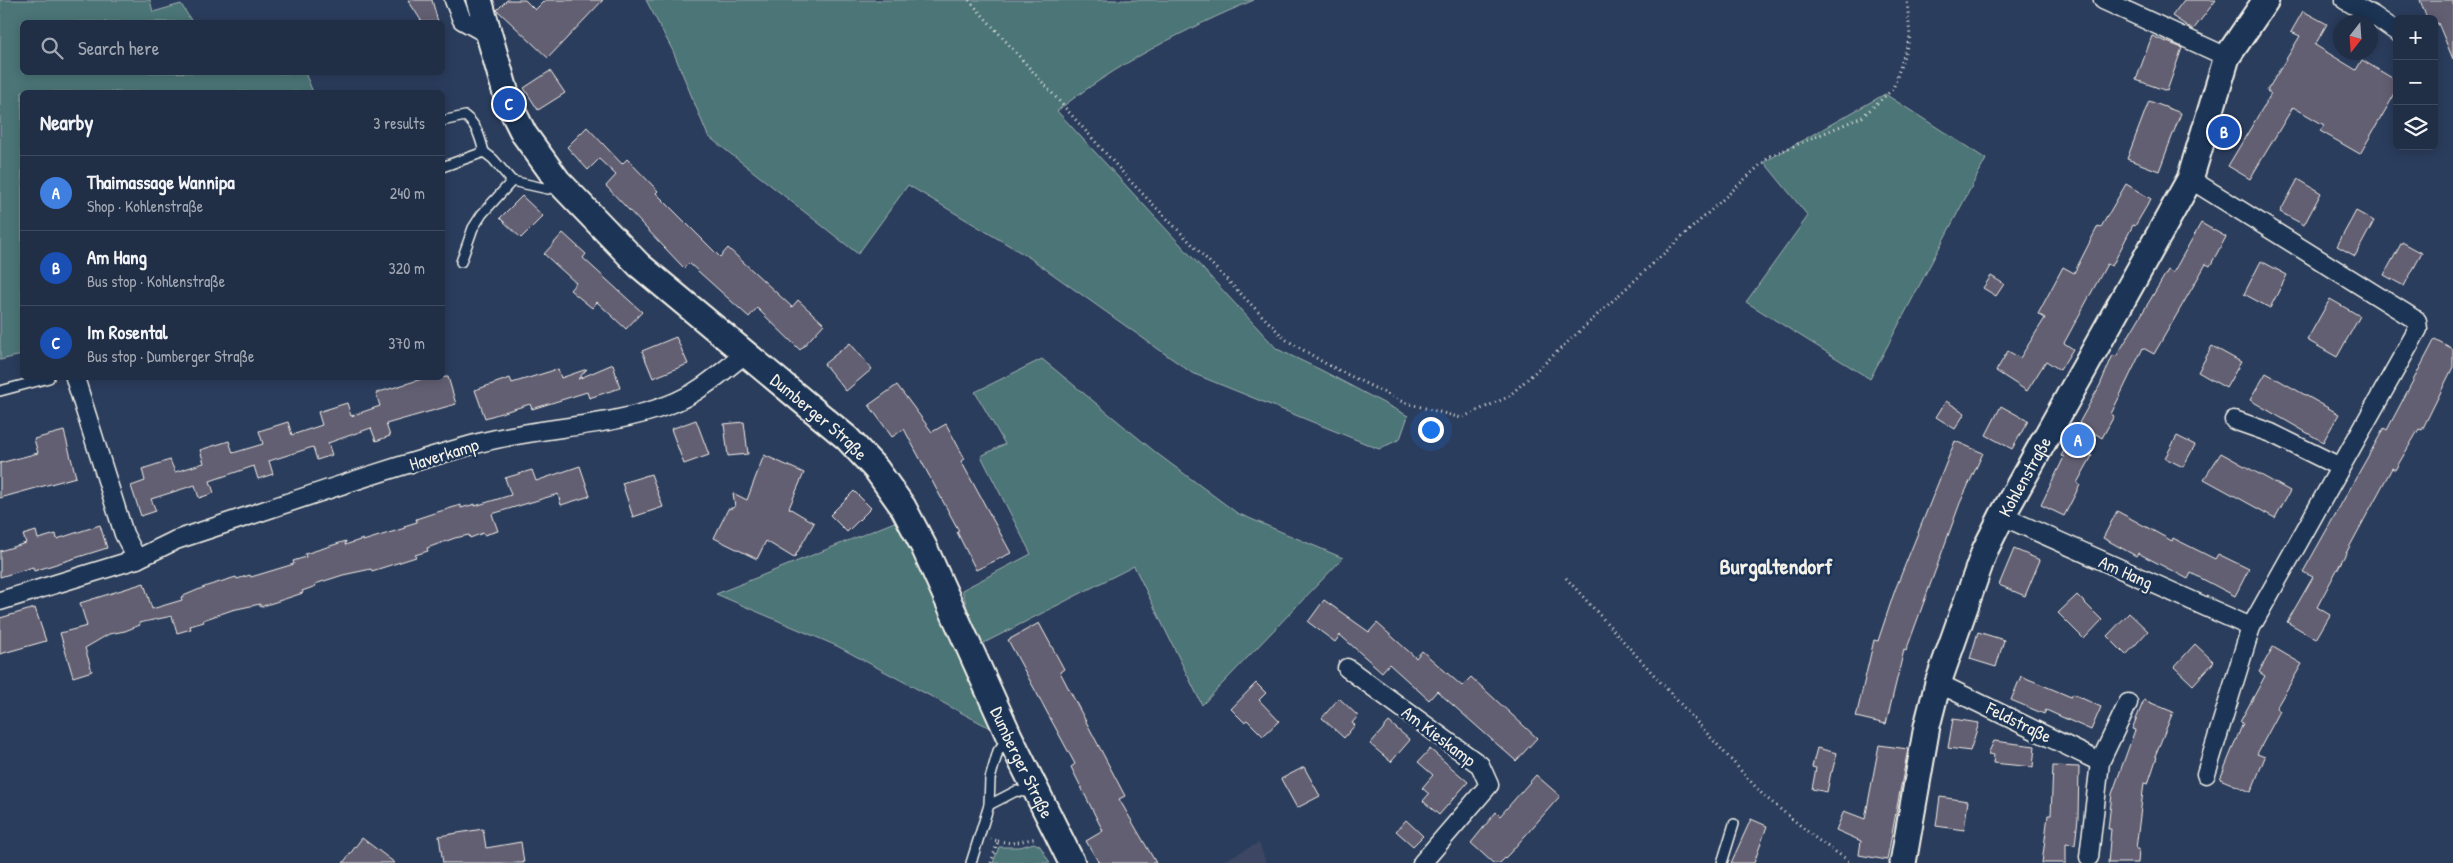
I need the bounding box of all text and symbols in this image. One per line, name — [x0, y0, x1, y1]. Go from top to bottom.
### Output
north arrow — [2333, 15, 2378, 60]
map controls — [2393, 15, 2438, 150]
button: + — [2393, 15, 2438, 60]
search box — [20, 20, 445, 75]
icon: search — [38, 34, 66, 62]
text: Search here — [78, 35, 159, 61]
button: − — [2393, 60, 2438, 105]
pin: C — [493, 85, 525, 123]
button: layers — [2393, 105, 2438, 150]
text: Nearby — [40, 108, 93, 137]
text: 3 results — [373, 112, 425, 134]
pin: B — [2208, 113, 2240, 151]
text: Thaimassage Wannipa — [87, 169, 235, 195]
text: A — [52, 182, 60, 204]
text: 240 m — [390, 182, 425, 204]
text: Shop · Kohlenstraße — [87, 195, 203, 217]
text: Am Hang — [87, 244, 147, 270]
text: B — [52, 257, 60, 279]
text: 320 m — [389, 257, 425, 279]
text: Bus stop · Kohlenstraße — [87, 270, 225, 292]
text: Im Rosental — [87, 319, 168, 345]
text: C — [52, 332, 60, 354]
text: 370 m — [388, 332, 425, 354]
text: Bus stop · Dumberger Straße — [87, 345, 254, 367]
street label: Dumberger Straße — [766, 367, 874, 465]
your location — [1418, 417, 1444, 443]
pin: A — [2062, 421, 2094, 459]
street label: Haverkamp — [406, 432, 482, 476]
street label: Kohlenstraße — [1992, 432, 2057, 521]
street label: Am Hang — [2095, 549, 2157, 595]
district label: Burgaltendorf — [1720, 551, 1833, 582]
street label: Feldstraße — [1981, 695, 2056, 748]
street label: Am Kieskamp — [1397, 700, 1482, 772]
street label: Dumberger Straße — [985, 703, 1060, 822]

